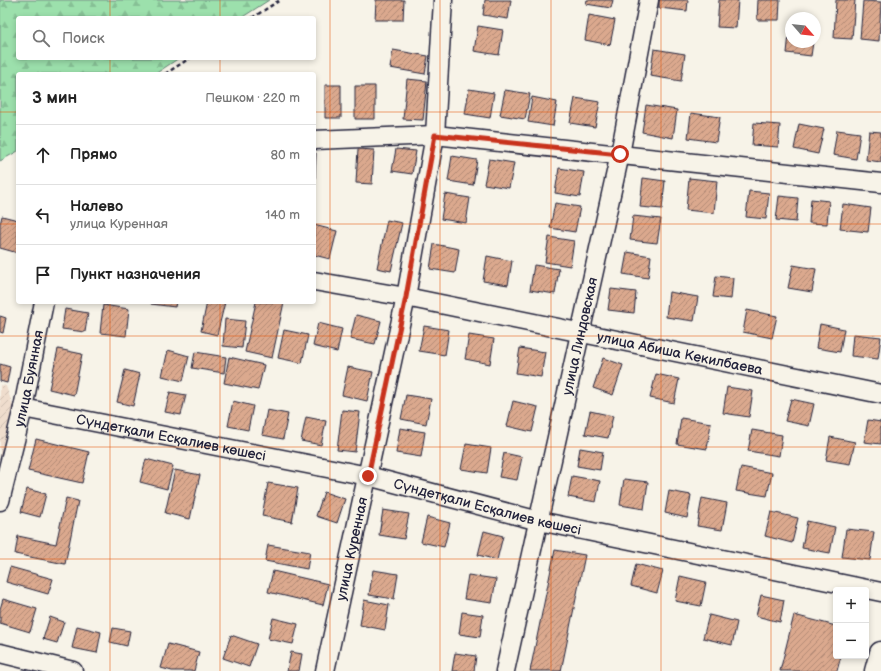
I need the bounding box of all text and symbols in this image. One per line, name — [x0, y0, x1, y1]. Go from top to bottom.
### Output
north arrow — [785, 12, 821, 48]
search box — [16, 16, 316, 60]
icon: search — [30, 27, 52, 49]
text: Поиск — [62, 29, 105, 48]
text: 3 мин — [32, 88, 77, 108]
text: Пешком · 220 m — [205, 90, 300, 106]
icon: ahead — [32, 144, 54, 166]
text: Прямо — [70, 145, 117, 164]
route start — [611, 145, 629, 163]
text: 80 m — [271, 147, 300, 163]
text: Налево — [70, 197, 123, 216]
icon: left — [32, 204, 54, 226]
text: 140 m — [265, 207, 300, 223]
text: улица Куренная — [70, 216, 168, 232]
icon: arrive — [32, 264, 54, 286]
text: Пункт назначения — [70, 265, 201, 284]
street label: улица Линдовская — [559, 275, 601, 397]
street label: улица Буянная — [11, 328, 47, 429]
street label: улица Абиша Кекилбаева — [595, 328, 765, 379]
street label: Сүндетқали Есқалиев көшесі — [75, 411, 267, 465]
route end — [359, 467, 377, 485]
street label: Сүндетқали Есқалиев көшесі — [392, 475, 583, 539]
street label: улица Куренная — [332, 495, 371, 602]
map controls — [833, 587, 869, 659]
button: + — [833, 587, 869, 623]
button: − — [833, 623, 869, 659]

